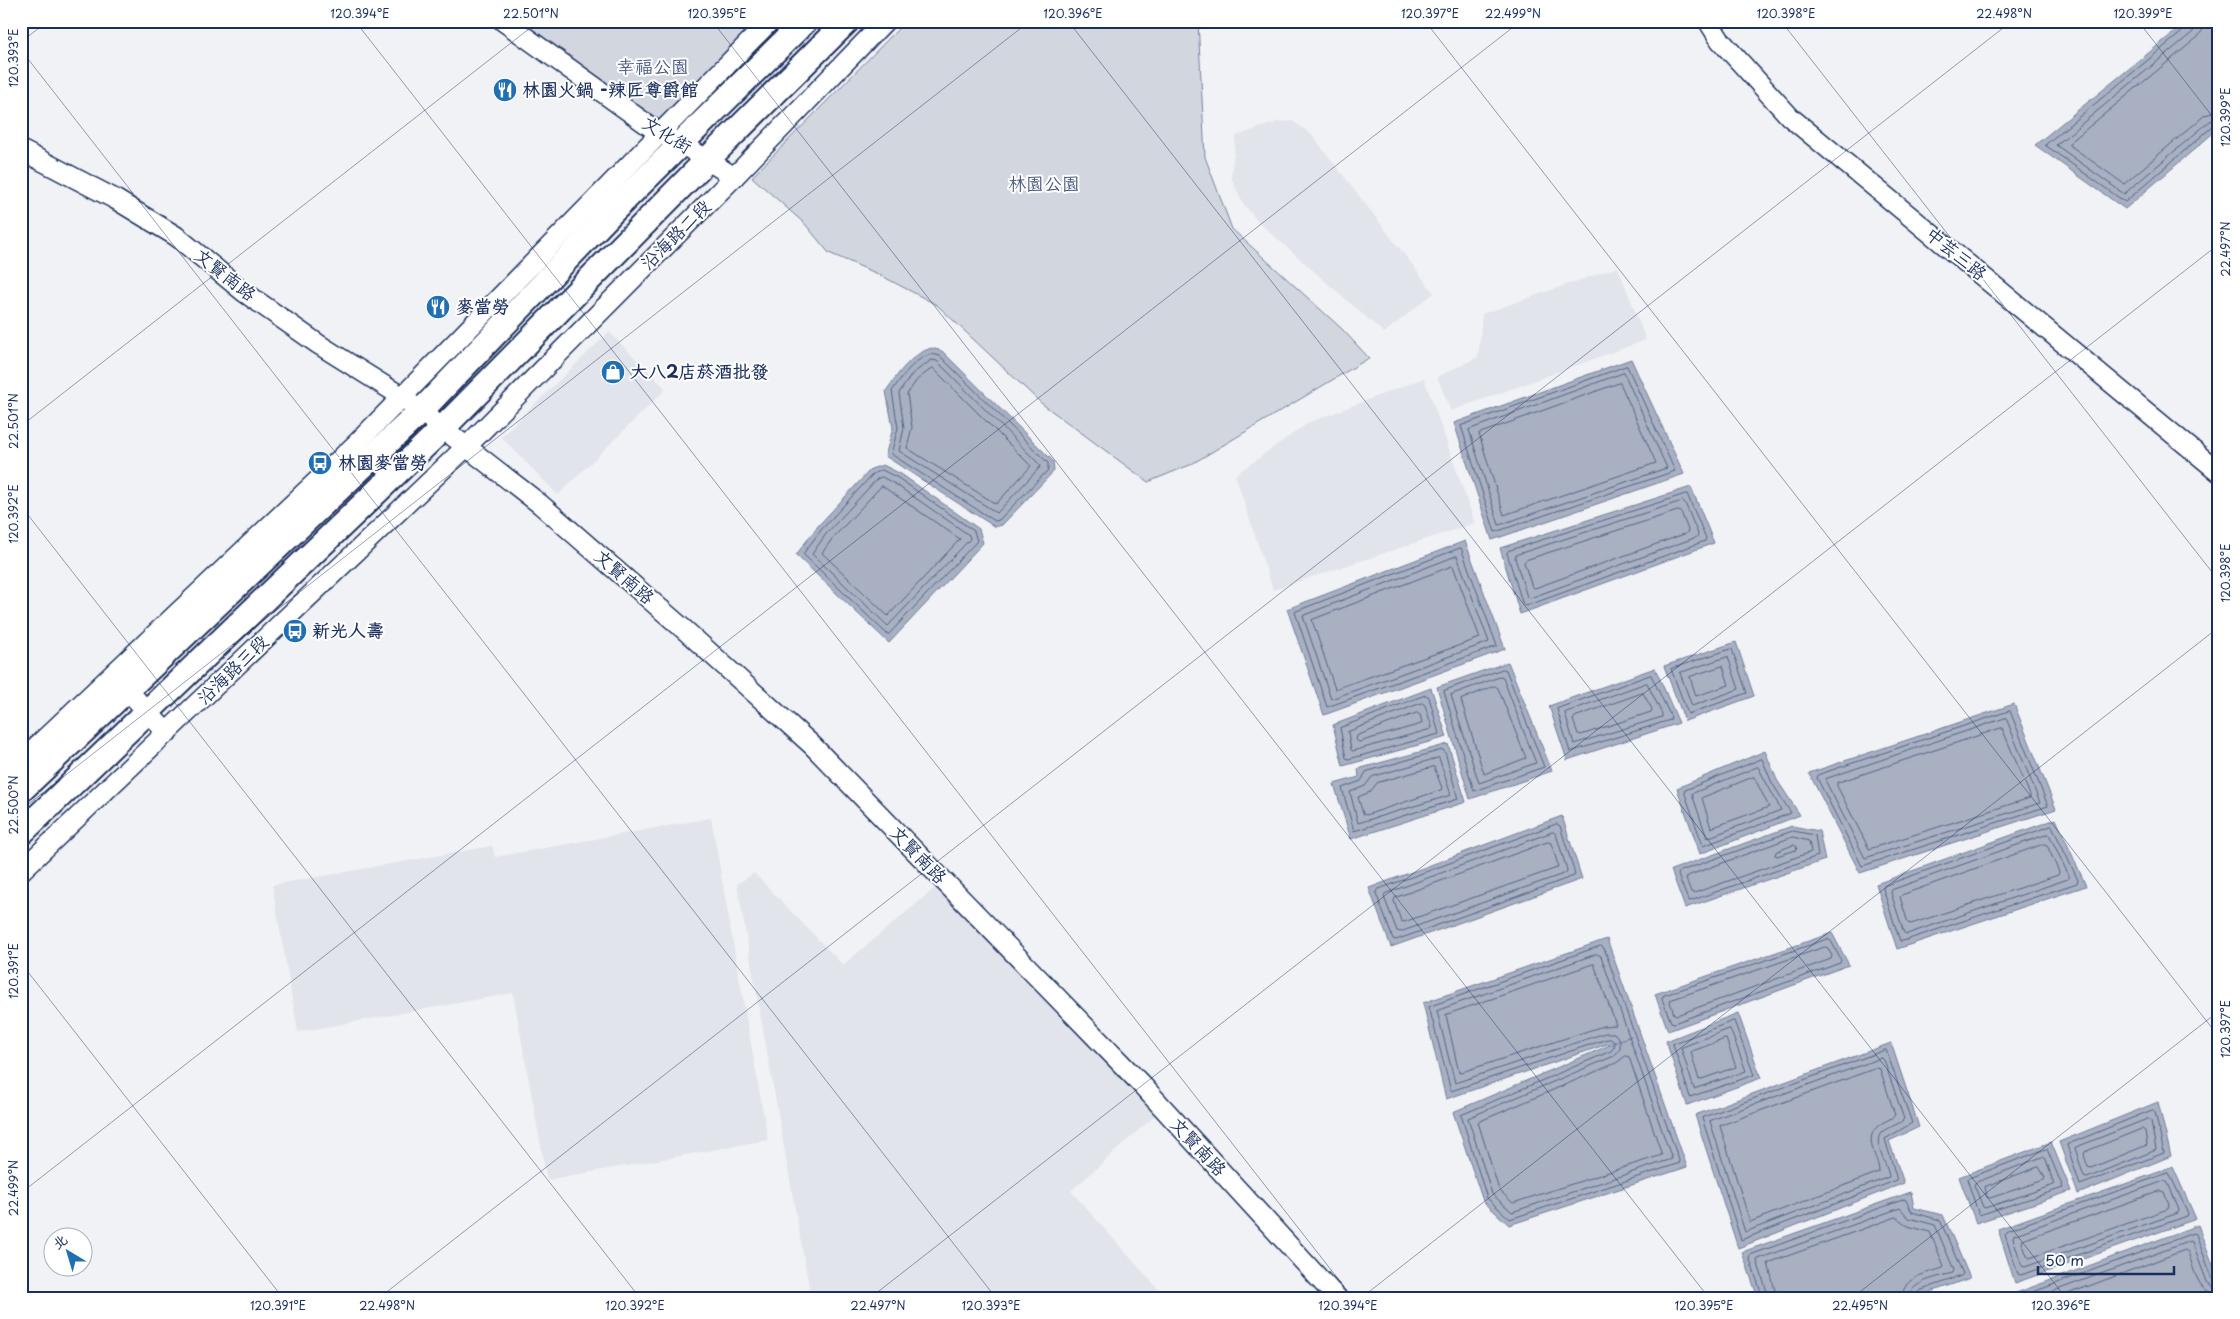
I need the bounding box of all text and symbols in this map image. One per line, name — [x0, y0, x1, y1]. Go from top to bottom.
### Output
text: 120.394°E — [330, 4, 390, 22]
text: 22.501°N — [503, 4, 559, 22]
text: 120.395°E — [687, 4, 747, 22]
text: 120.396°E — [1043, 4, 1103, 22]
text: 120.397°E — [1401, 4, 1459, 22]
text: 22.499°N — [1485, 4, 1541, 22]
text: 120.398°E — [1757, 4, 1815, 22]
text: 22.498°N — [1976, 4, 2032, 22]
text: 120.399°E — [2113, 4, 2173, 22]
text: 120.393°E — [4, 28, 22, 88]
park label: 幸福公園 — [617, 52, 689, 79]
place label: 林園火鍋 -辣匠尊爵館 — [522, 75, 698, 102]
restaurant icon: 林園火鍋 -辣匠尊爵館 — [492, 77, 518, 103]
text: 120.399°E — [2216, 87, 2234, 147]
street label: 文化街 — [638, 108, 698, 159]
park label: 林園公園 — [1008, 169, 1080, 196]
street label: 沿海路二段 — [634, 193, 716, 275]
street label: 中芸三路 — [1920, 220, 1993, 286]
text: 22.497°N — [2216, 221, 2234, 277]
street label: 文賢南路 — [189, 241, 263, 307]
place label: 麥當勞 — [456, 292, 510, 319]
restaurant icon: 麥當勞 — [425, 294, 451, 320]
place label: 大八2店菸酒批發 — [630, 357, 769, 384]
shop icon: 大八2店菸酒批發 — [600, 359, 626, 385]
text: 22.501°N — [4, 393, 22, 449]
place label: 林園麥當勞 — [338, 448, 428, 475]
bus stop icon: 林園麥當勞 — [307, 450, 333, 476]
text: 120.392°E — [4, 484, 22, 544]
street label: 文賢南路 — [589, 542, 661, 610]
text: 120.398°E — [2216, 544, 2234, 602]
place label: 新光人壽 — [312, 616, 384, 643]
bus stop icon: 新光人壽 — [282, 618, 308, 644]
street label: 沿海路三段 — [190, 628, 274, 710]
text: 22.500°N — [4, 775, 22, 835]
street label: 文賢南路 — [884, 819, 954, 889]
text: 120.391°E — [4, 943, 22, 999]
text: 120.397°E — [2216, 1000, 2234, 1058]
street label: 文賢南路 — [1165, 1110, 1234, 1182]
text: 22.499°N — [4, 1160, 22, 1216]
north arrow — [42, 1226, 92, 1276]
text: 北 — [48, 1229, 72, 1254]
scale bar — [2038, 1244, 2174, 1276]
text: 50 m — [2045, 1248, 2084, 1271]
text: 120.391°E — [250, 1296, 306, 1314]
text: 22.498°N — [359, 1296, 415, 1314]
text: 120.392°E — [605, 1296, 665, 1314]
text: 22.497°N — [850, 1296, 906, 1314]
text: 120.393°E — [961, 1296, 1021, 1314]
text: 120.394°E — [1318, 1296, 1378, 1314]
text: 120.395°E — [1674, 1296, 1734, 1314]
text: 22.495°N — [1832, 1296, 1888, 1314]
text: 120.396°E — [2031, 1296, 2091, 1314]

